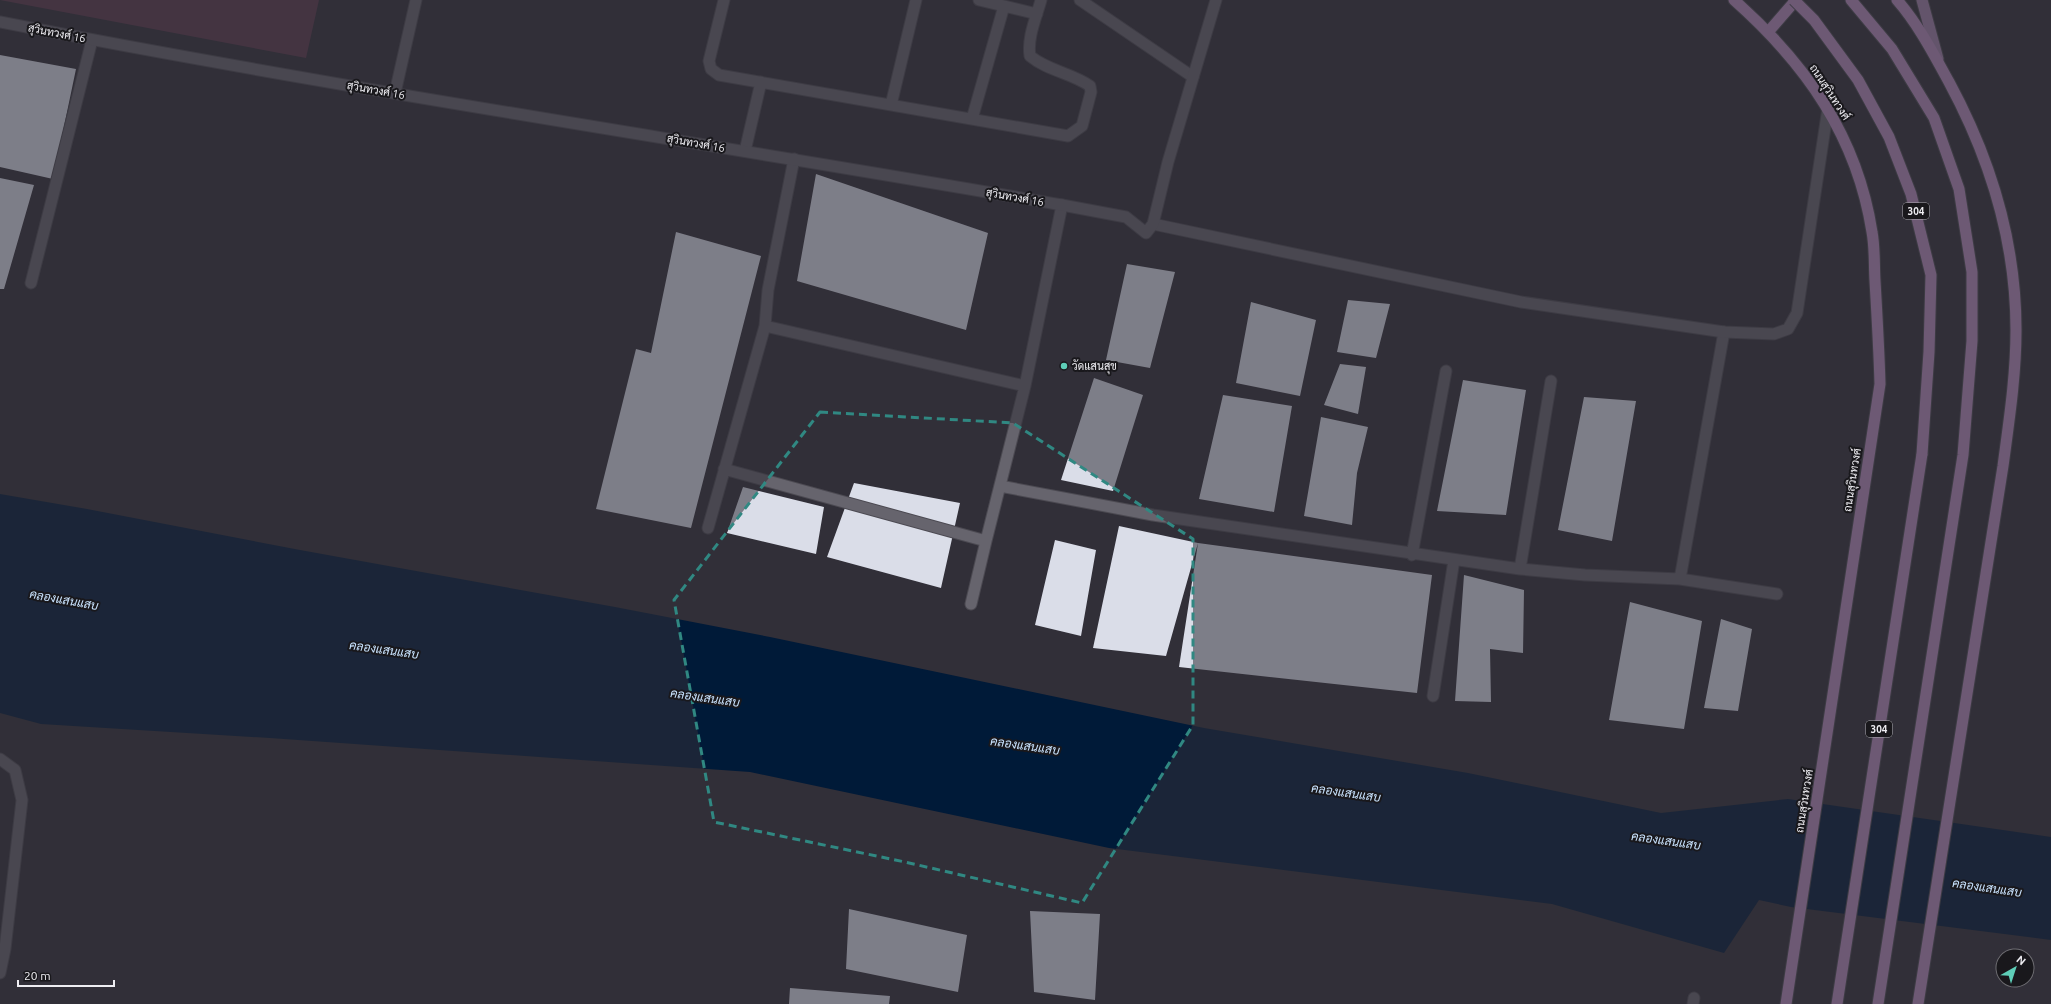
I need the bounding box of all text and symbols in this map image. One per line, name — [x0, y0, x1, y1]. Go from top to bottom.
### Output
street label: สุวินทวงศ์ 16 — [27, 20, 87, 47]
street label: ถนนสุวินทวงศ์ — [1805, 61, 1854, 124]
street label: สุวินทวงศ์ 16 — [346, 77, 406, 104]
street label: สุวินทวงศ์ 16 — [666, 130, 726, 157]
street label: สุวินทวงศ์ 16 — [985, 184, 1045, 211]
road number: 304 — [1903, 203, 1929, 219]
place label: วัดแสนสุข — [1072, 359, 1117, 375]
marker: วัดแสนสุข — [1059, 361, 1069, 371]
street label: ถนนสุวินทวงศ์ — [1839, 447, 1866, 513]
water label: คลองแสนแสบ — [29, 587, 100, 612]
water label: คลองแสนแสบ — [349, 638, 420, 661]
water label: คลองแสนแสบ — [670, 686, 741, 709]
road number: 304 — [1866, 721, 1892, 737]
water label: คลองแสนแสบ — [990, 734, 1061, 757]
street label: ถนนสุวินทวงศ์ — [1791, 768, 1818, 834]
water label: คลองแสนแสบ — [1311, 781, 1382, 804]
water label: คลองแสนแสบ — [1631, 829, 1702, 852]
water label: คลองแสนแสบ — [1952, 876, 2023, 899]
north arrow — [1995, 948, 2035, 988]
text: N — [2014, 953, 2028, 967]
scale bar — [18, 962, 114, 988]
text: 20 m — [24, 969, 51, 982]

